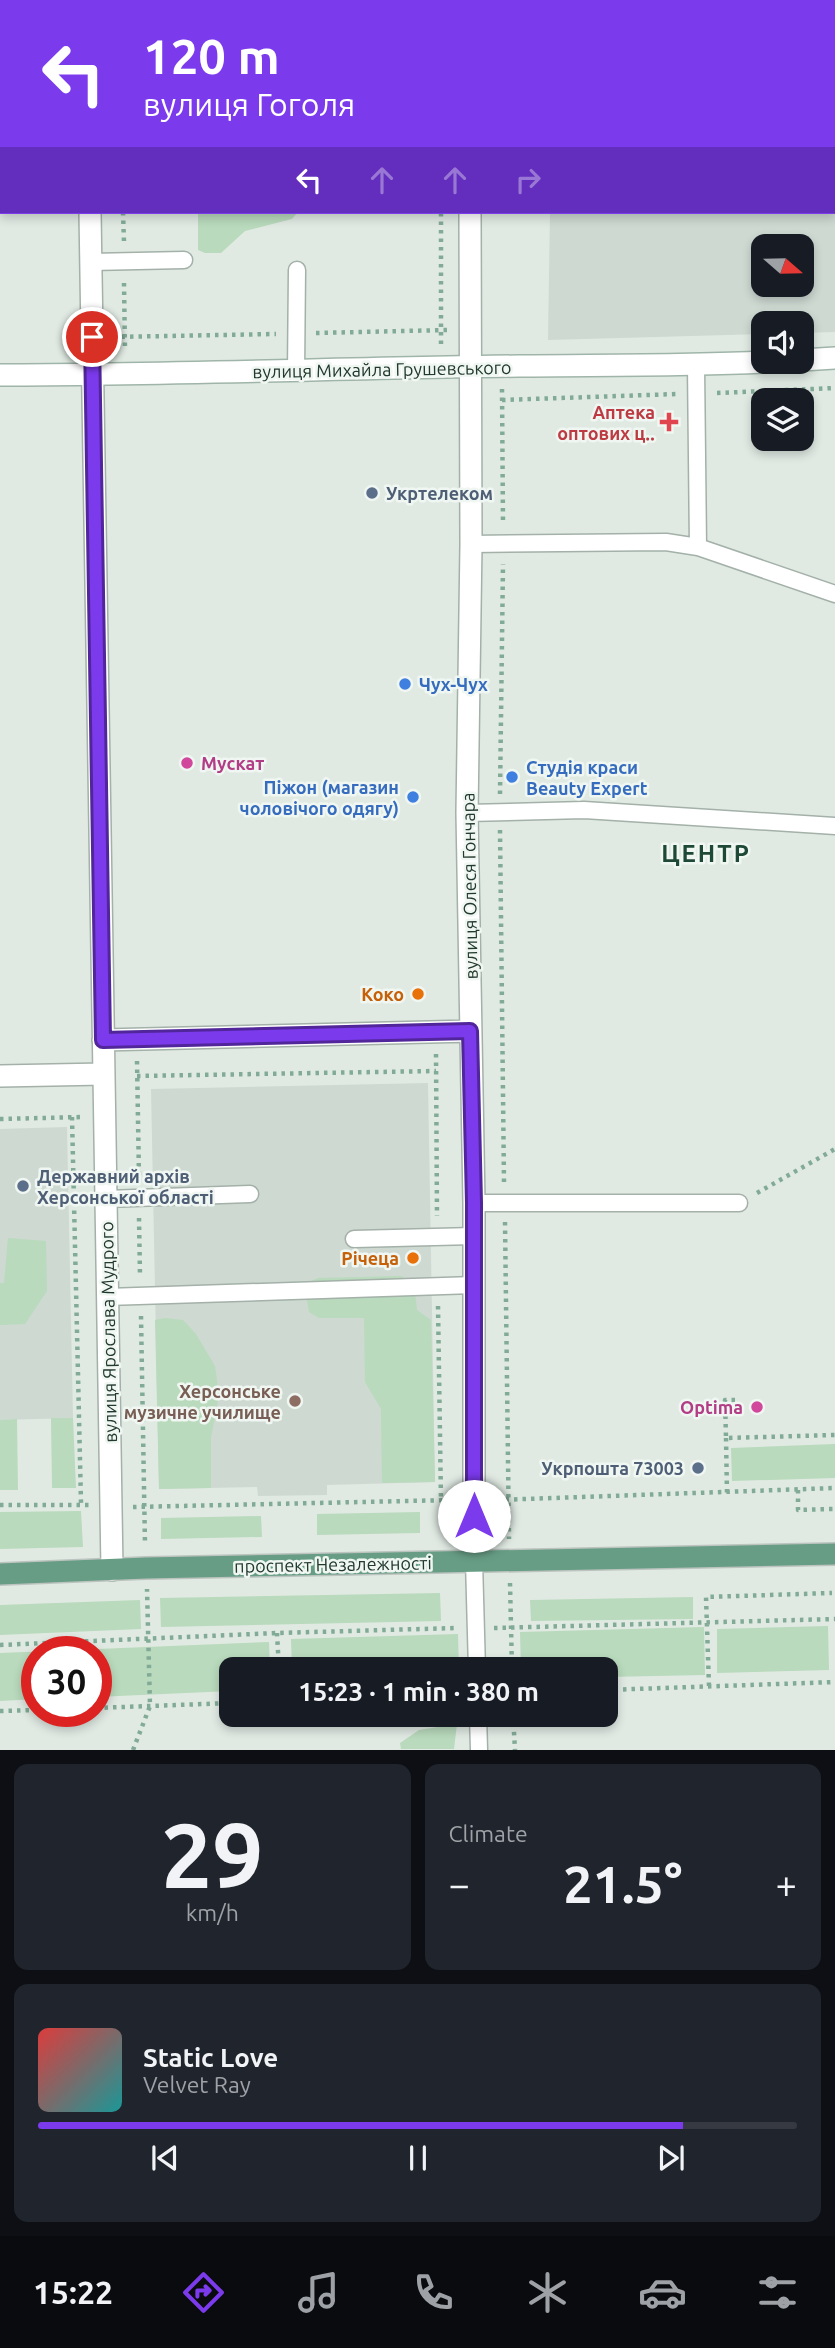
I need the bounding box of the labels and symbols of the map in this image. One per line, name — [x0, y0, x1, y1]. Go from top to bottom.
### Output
north arrow — [751, 234, 814, 298]
pin — [62, 307, 122, 367]
street label: вулиця Михайла Грушевського — [252, 357, 512, 381]
place label: Аптека оптових ц‥ — [557, 402, 655, 443]
marker: Аптека оптових ц‥ — [661, 414, 677, 430]
place label: Укртелеком — [386, 483, 493, 503]
marker: Укртелеком — [364, 485, 380, 501]
place label: Чух-Чух — [419, 674, 488, 694]
marker: Чух-Чух — [397, 676, 413, 692]
place label: Мускат — [201, 753, 264, 773]
marker: Мускат — [179, 755, 195, 771]
place label: Студія краси Beauty Expert — [526, 757, 648, 798]
marker: Студія краси Beauty Expert — [504, 769, 520, 785]
place label: Піжон (магазин чоловічого одягу) — [240, 777, 399, 819]
marker: Піжон (магазин чоловічого одягу) — [405, 789, 421, 805]
street label: вулиця Олеся Гончара — [457, 792, 481, 980]
district label: ЦЕНТР — [661, 840, 751, 867]
place label: Коко — [361, 984, 404, 1004]
marker: Коко — [410, 986, 426, 1002]
place label: Державний архів Херсонської області — [37, 1166, 214, 1207]
marker: Державний архів Херсонської області — [15, 1178, 31, 1194]
street label: вулиця Ярослава Мудрого — [96, 1221, 120, 1443]
place label: Річеца — [341, 1248, 399, 1268]
marker: Річеца — [405, 1250, 421, 1266]
place label: Херсонське музичне училище — [124, 1381, 281, 1422]
marker: Херсонське музичне училище — [287, 1393, 303, 1409]
place label: Optima — [680, 1397, 743, 1417]
marker: Optima — [749, 1399, 765, 1415]
place label: Укрпошта 73003 — [541, 1458, 684, 1478]
marker: Укрпошта 73003 — [690, 1460, 706, 1476]
position arrow — [437, 1479, 511, 1553]
street label: проспект Незалежності — [234, 1552, 432, 1576]
speed limit sign: 30 — [21, 1636, 112, 1727]

